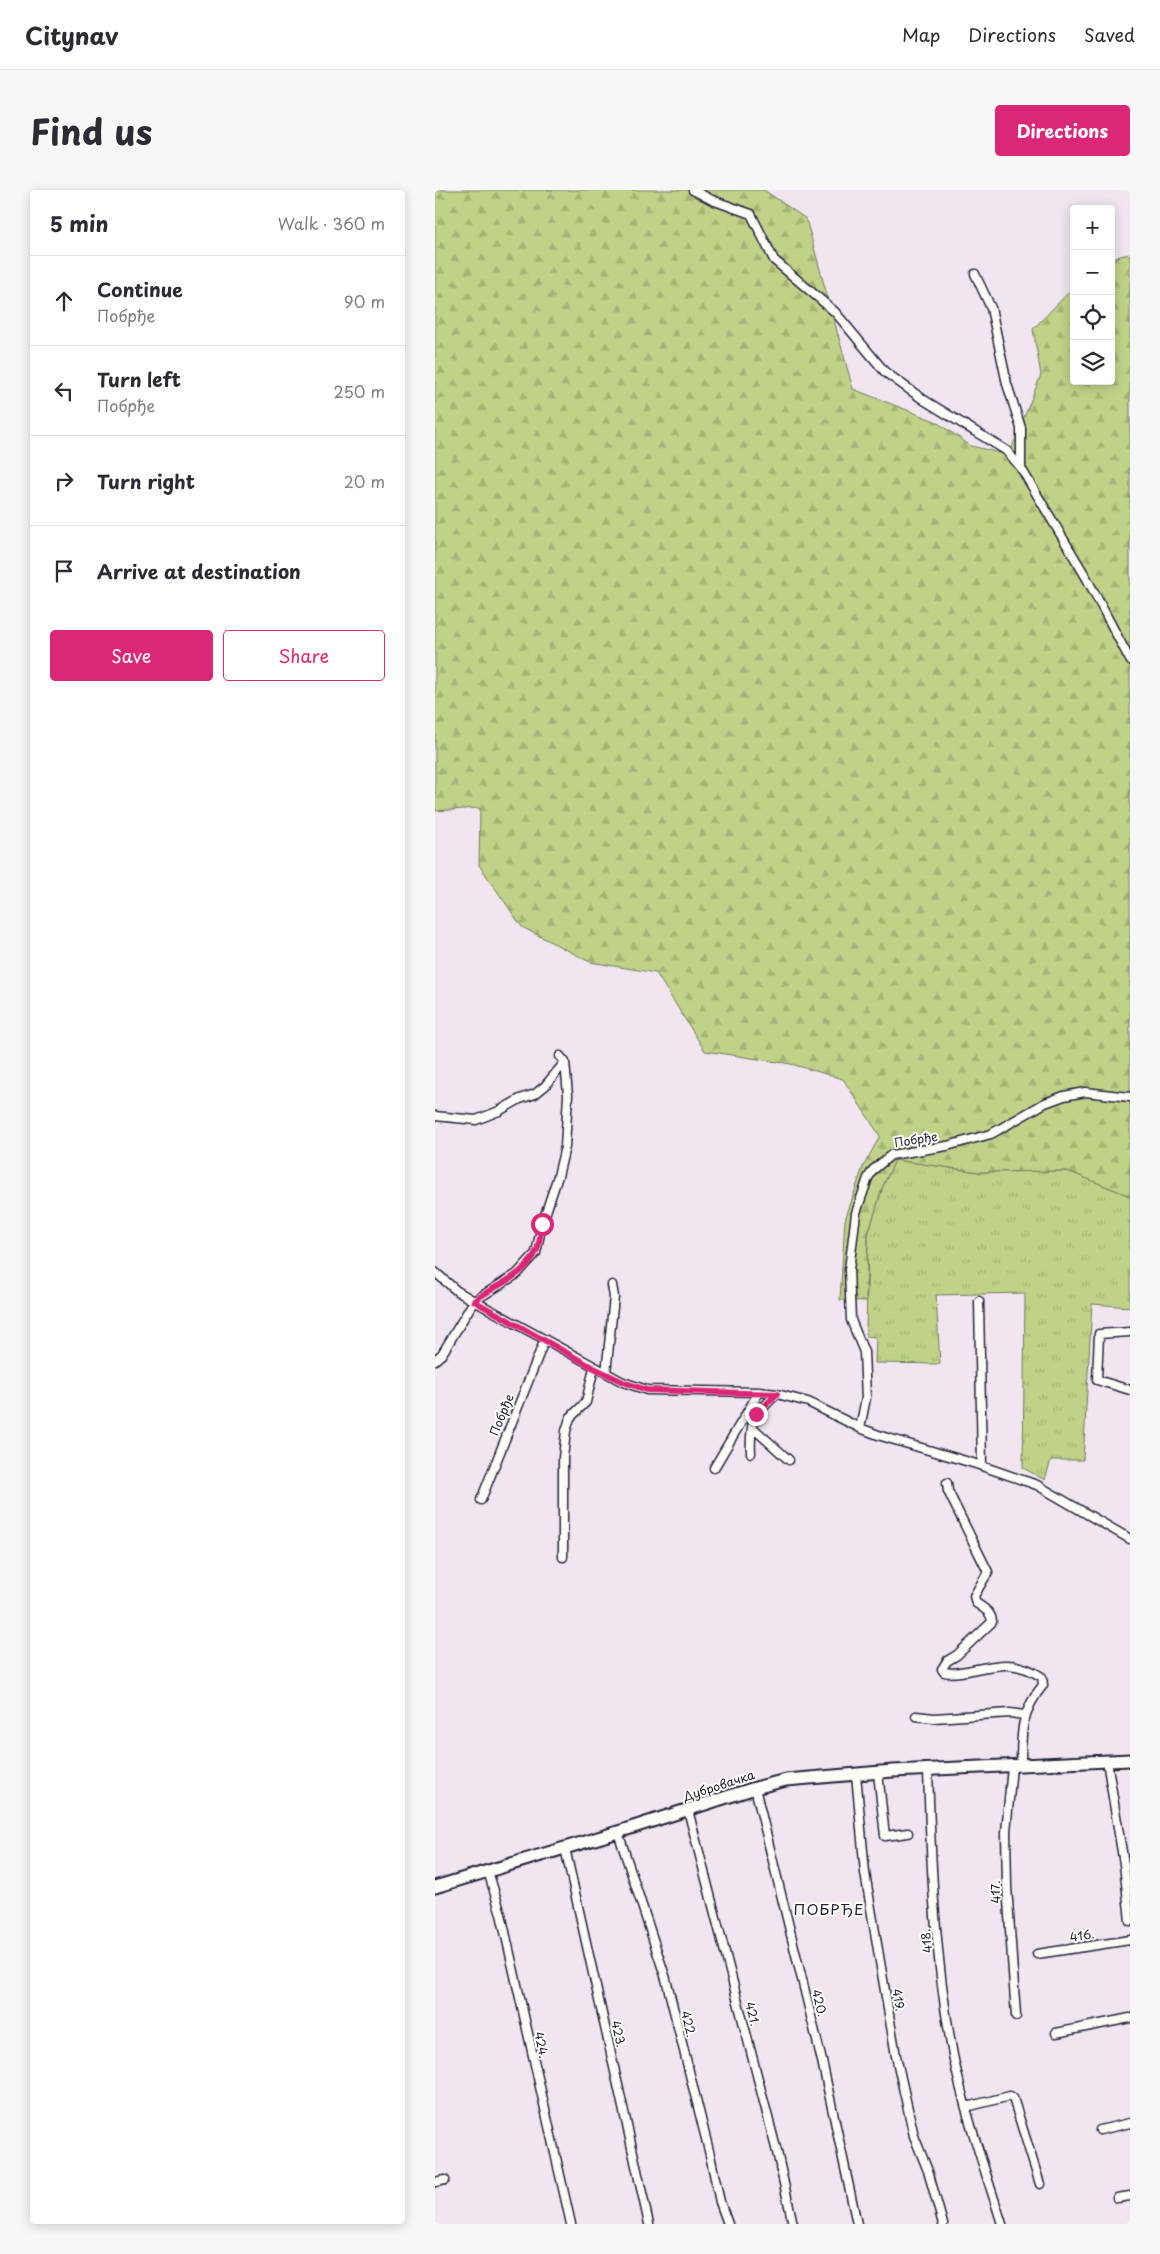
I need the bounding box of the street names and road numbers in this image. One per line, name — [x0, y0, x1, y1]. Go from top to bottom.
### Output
street label: Побрђе — [893, 1127, 939, 1151]
street label: Побрђе — [485, 1391, 518, 1438]
street label: Дубровачка — [680, 1765, 757, 1805]
street label: 417. — [986, 1880, 1004, 1904]
street label: 416. — [1068, 1924, 1095, 1946]
street label: 418. — [916, 1928, 936, 1954]
street label: 420. — [808, 1987, 832, 2018]
street label: 419. — [888, 1987, 910, 2013]
street label: 421. — [741, 2000, 765, 2028]
street label: 422. — [677, 2009, 701, 2039]
street label: 423. — [607, 2019, 631, 2049]
street label: 424. — [530, 2030, 554, 2060]

